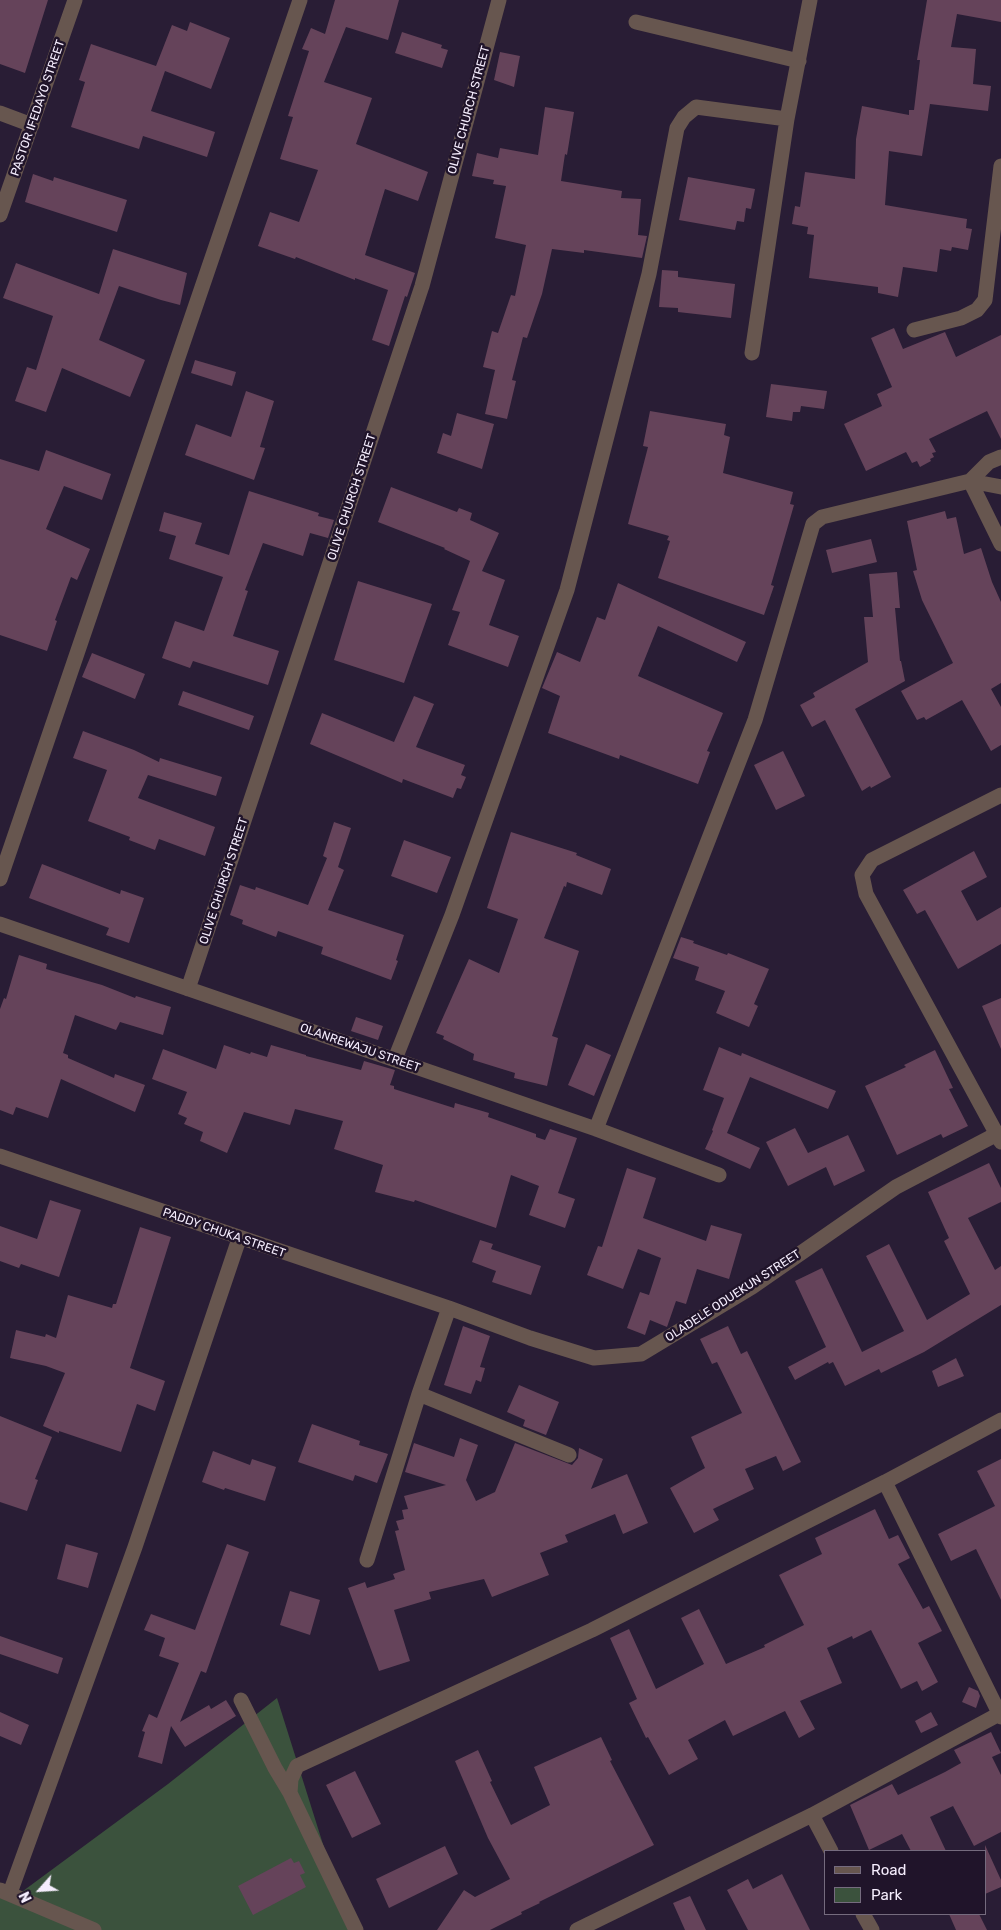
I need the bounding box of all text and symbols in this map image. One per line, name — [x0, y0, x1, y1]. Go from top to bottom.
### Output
street label: PASTOR IFEDAYO STREET — [8, 38, 68, 178]
street label: OLIVE CHURCH STREET — [445, 44, 493, 176]
street label: OLIVE CHURCH STREET — [325, 432, 379, 562]
street label: OLIVE CHURCH STREET — [197, 816, 251, 946]
street label: OLANREWAJU STREET — [298, 1021, 422, 1075]
street label: PADDY CHUKA STREET — [161, 1205, 287, 1261]
street label: OLADELE ODUEKUN STREET — [663, 1247, 803, 1345]
legend — [824, 1850, 986, 1915]
text: Road — [871, 1861, 907, 1879]
north arrow — [15, 1865, 65, 1915]
text: Park — [871, 1886, 902, 1904]
text: N — [16, 1889, 36, 1905]

